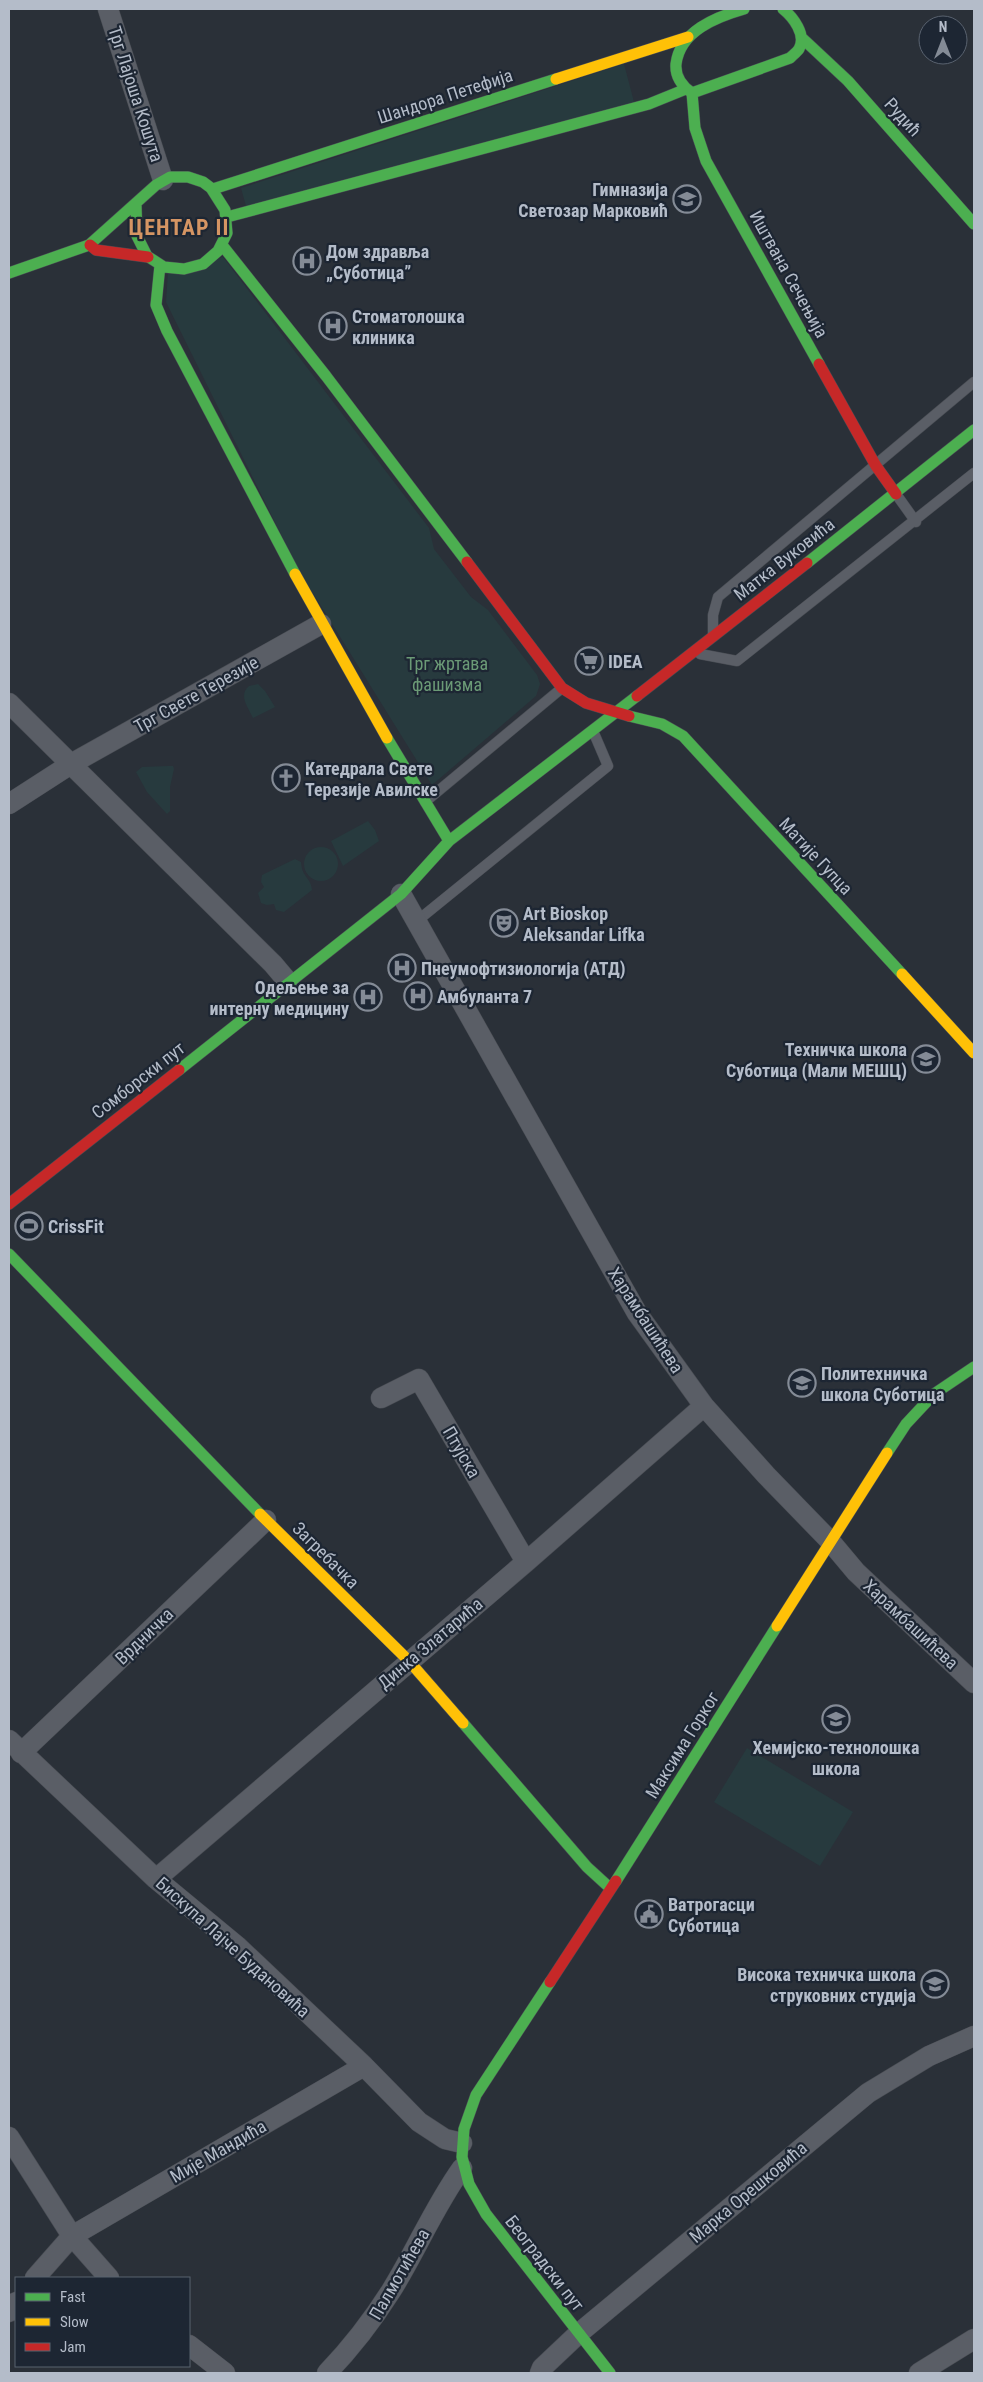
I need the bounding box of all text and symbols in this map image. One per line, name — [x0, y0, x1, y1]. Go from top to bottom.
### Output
north arrow — [918, 15, 968, 65]
text: N — [939, 19, 947, 35]
street label: Трг Лајоша Кошута — [104, 23, 168, 165]
street label: Шандора Петефија — [375, 64, 515, 128]
street label: Рудић — [880, 93, 926, 141]
place label: Гимназија Светозар Марковић — [518, 179, 668, 221]
school or university icon: Гимназија Светозар Марковић — [672, 184, 702, 214]
street label: Иштвана Сечењија — [745, 207, 833, 341]
district label: ЦЕНТАР II — [129, 215, 229, 240]
place label: Дом здравља „Суботица” — [326, 241, 429, 283]
hospital icon: Дом здравља „Суботица” — [292, 246, 322, 276]
place label: Стоматолошка клиника — [352, 306, 465, 348]
hospital icon: Стоматолошка клиника — [318, 311, 348, 341]
street label: Матка Вуковића — [730, 513, 838, 605]
supermarket icon: IDEA — [574, 646, 604, 676]
street label: Трг Свете Терезије — [130, 651, 262, 737]
place label: IDEA — [608, 651, 643, 672]
park label: Трг жртава фашизма — [406, 653, 488, 695]
place label: Катедрала Свете Терезије Авилске — [305, 758, 438, 800]
church icon: Катедрала Свете Терезије Авилске — [271, 763, 301, 793]
street label: Матије Гупца — [775, 813, 857, 899]
place label: Art Bioskop Aleksandar Lifka — [523, 903, 645, 945]
theatre icon: Art Bioskop Aleksandar Lifka — [489, 908, 519, 938]
hospital icon: Пнеумофтизиологија (АТД) — [387, 953, 417, 983]
place label: Пнеумофтизиологија (АТД) — [421, 958, 626, 980]
place label: Одељење за интерну медицину — [209, 977, 349, 1019]
hospital icon: Амбуланта 7 — [403, 981, 433, 1011]
hospital icon: Одељење за интерну медицину — [353, 982, 383, 1012]
place label: Амбуланта 7 — [437, 986, 532, 1007]
street label: Сомборски пут — [87, 1037, 189, 1123]
place label: Техничка школа Суботица (Мали МЕШЦ) — [726, 1039, 907, 1082]
school or university icon: Техничка школа Суботица (Мали МЕШЦ) — [911, 1044, 941, 1074]
sports icon: CrissFit — [14, 1211, 44, 1241]
place label: CrissFit — [48, 1216, 104, 1237]
street label: Харамбашићева — [604, 1263, 688, 1377]
place label: Политехничка школа Суботица — [821, 1363, 944, 1405]
school or university icon: Политехничка школа Суботица — [787, 1368, 817, 1398]
street label: Птујска — [439, 1422, 485, 1482]
street label: Загребачка — [288, 1517, 364, 1593]
street label: Харамбашићева — [859, 1575, 963, 1673]
street label: Динка Златарића — [373, 1593, 487, 1693]
street label: Врдничка — [111, 1603, 177, 1669]
street label: Максима Горког — [641, 1688, 723, 1802]
school or university icon: Хемијско-технолошка школа — [821, 1704, 851, 1734]
place label: Хемијско-технолошка школа — [753, 1737, 919, 1779]
street label: Бискупа Лајче Будановића — [152, 1872, 314, 2022]
place label: Ватрогасци Суботица — [668, 1894, 755, 1936]
public building icon: Ватрогасци Суботица — [634, 1899, 664, 1929]
place label: Висока техничка школа струковних студија — [737, 1964, 916, 2006]
school or university icon: Висока техничка школа струковних студија — [920, 1969, 950, 1999]
street label: Мије Мандића — [166, 2115, 270, 2187]
street label: Марка Орешковића — [685, 2137, 811, 2247]
street label: Београдски пут — [501, 2211, 589, 2315]
street label: Палмотићева — [365, 2225, 433, 2323]
legend — [15, 2277, 190, 2367]
text: Fast — [60, 2288, 85, 2306]
text: Slow — [60, 2313, 89, 2331]
text: Jam — [60, 2338, 86, 2356]

